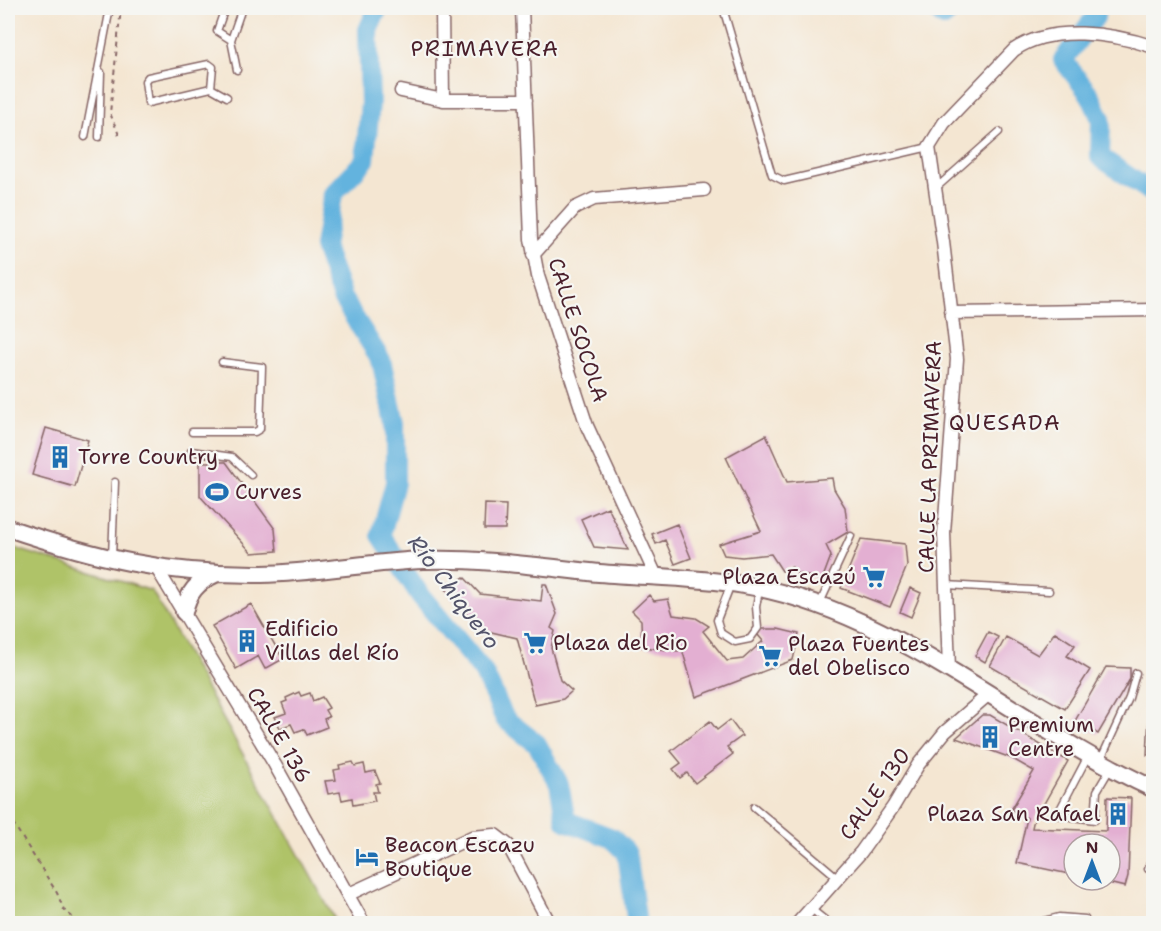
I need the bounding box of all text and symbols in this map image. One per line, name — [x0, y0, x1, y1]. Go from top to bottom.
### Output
district label: PRIMAVERA — [410, 34, 560, 63]
street label: CALLE SOCOLA — [542, 254, 614, 406]
street label: CALLE LA PRIMAVERA — [912, 340, 948, 574]
district label: QUESADA — [949, 408, 1061, 437]
place label: Torre Country — [78, 443, 218, 471]
building icon: Torre Country — [47, 444, 73, 470]
place label: Curves — [235, 478, 302, 506]
sports icon: Curves — [204, 479, 230, 505]
water label: Río Chiquero — [401, 529, 507, 655]
place label: Plaza Escazú — [722, 563, 856, 591]
supermarket icon: Plaza Escazú — [861, 564, 887, 590]
place label: Edificio Villas del Río — [265, 615, 399, 667]
building icon: Edificio Villas del Río — [234, 628, 260, 654]
place label: Plaza del Rio — [553, 629, 688, 657]
supermarket icon: Plaza del Rio — [522, 630, 548, 656]
place label: Plaza Fuentes del Obelisco — [788, 630, 930, 682]
supermarket icon: Plaza Fuentes del Obelisco — [757, 643, 783, 669]
street label: CALLE 136 — [240, 682, 318, 788]
place label: Premium Centre — [1008, 711, 1094, 763]
building icon: Premium Centre — [977, 724, 1003, 750]
street label: CALLE 130 — [833, 742, 917, 846]
place label: Plaza San Rafael — [927, 800, 1101, 828]
building icon: Plaza San Rafael — [1105, 801, 1131, 827]
place label: Beacon Escazu Boutique — [385, 831, 535, 883]
north arrow — [1062, 832, 1122, 892]
text: N — [1086, 837, 1098, 858]
hotel icon: Beacon Escazu Boutique — [354, 844, 380, 870]

